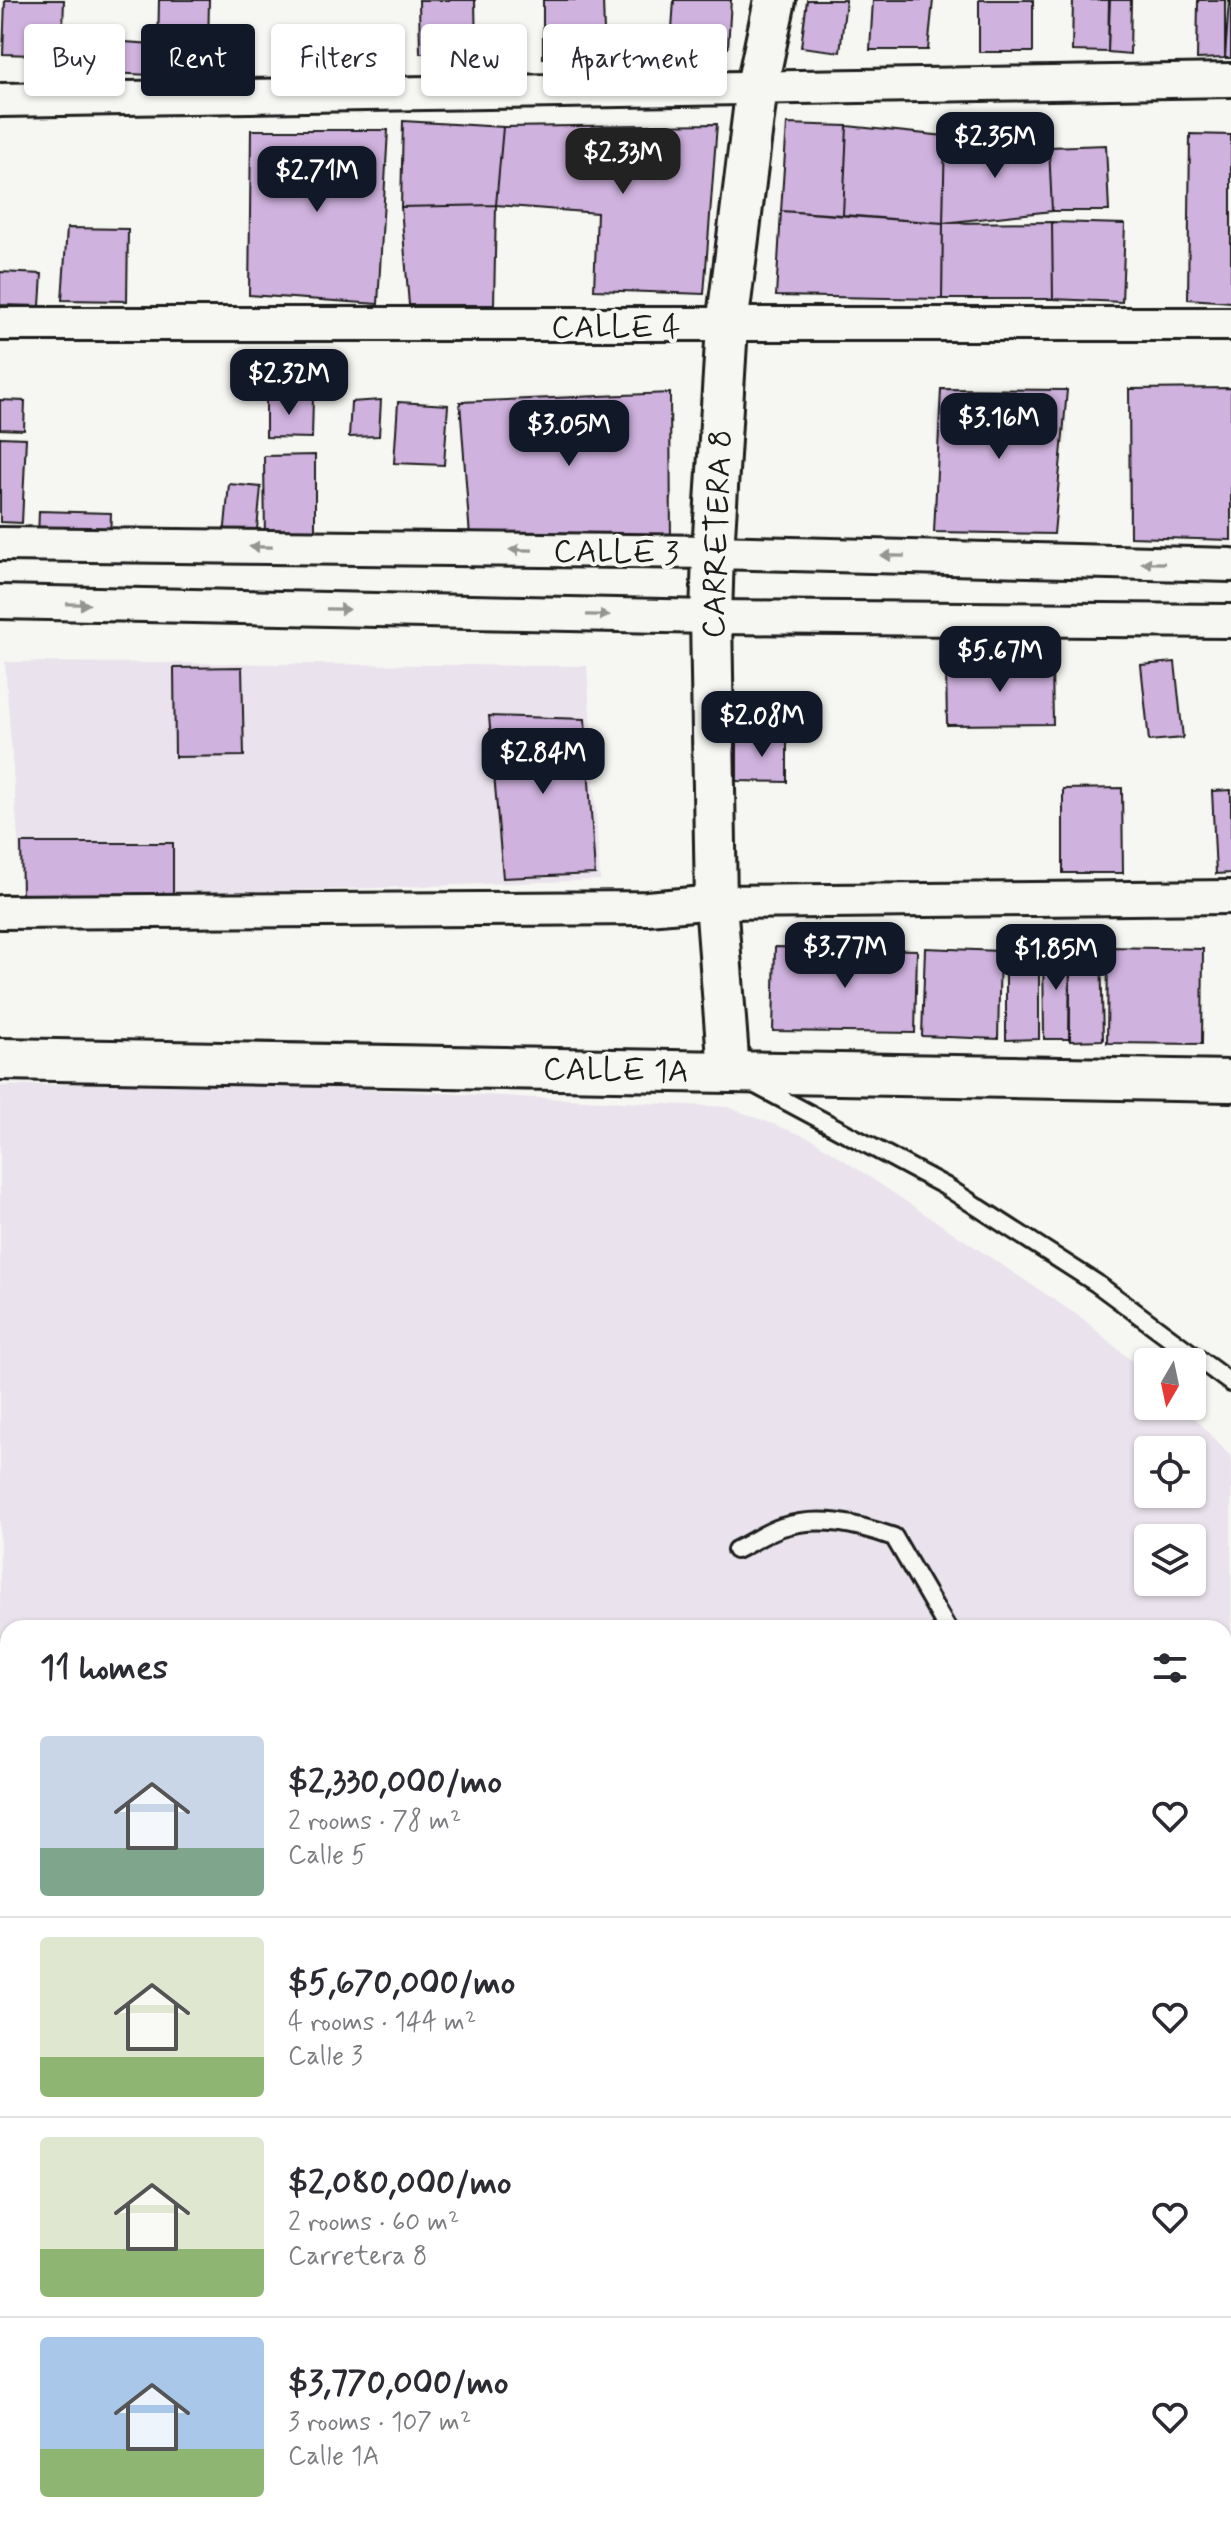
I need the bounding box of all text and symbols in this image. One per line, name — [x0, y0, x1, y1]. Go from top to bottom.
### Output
chip: Buy — [24, 24, 125, 96]
chip: Rent — [141, 24, 255, 96]
chip: Filters — [271, 24, 405, 96]
chip: New — [421, 24, 527, 96]
chip: Apartment — [543, 24, 727, 96]
pin: $2.35M — [930, 112, 1060, 180]
text: $2.35M — [954, 121, 1036, 155]
pin: $2.33M — [558, 128, 688, 196]
text: $2.33M — [583, 137, 663, 171]
pin: $2.71M — [252, 146, 382, 214]
text: $2.71M — [275, 155, 359, 189]
street label: CALLE 4 — [551, 307, 681, 349]
pin: $2.32M — [224, 349, 354, 417]
text: $2.32M — [248, 358, 330, 392]
pin: $3.16M — [934, 393, 1064, 461]
pin: $3.05M — [504, 400, 634, 468]
text: $3.16M — [958, 402, 1040, 436]
text: $3.05M — [527, 409, 611, 443]
street label: CARRETERA 8 — [693, 429, 743, 639]
street label: CALLE 3 — [553, 531, 679, 575]
one-way arrow — [248, 541, 273, 553]
one-way arrow — [508, 544, 533, 556]
one-way arrow — [880, 550, 905, 563]
one-way arrow — [1140, 556, 1165, 569]
one-way arrow — [66, 598, 91, 610]
one-way arrow — [326, 603, 351, 616]
one-way arrow — [586, 608, 611, 621]
pin: $5.67M — [935, 626, 1065, 694]
text: $5.67M — [957, 635, 1043, 669]
pin: $2.08M — [697, 691, 827, 759]
text: $2.08M — [719, 700, 805, 734]
pin: $2.84M — [478, 728, 608, 796]
text: $2.84M — [500, 737, 586, 771]
pin: $3.77M — [780, 922, 910, 990]
pin: $1.85M — [991, 924, 1121, 992]
text: $3.77M — [803, 931, 887, 965]
text: $1.85M — [1014, 933, 1098, 967]
street label: CALLE 1A — [543, 1049, 689, 1093]
north arrow — [1134, 1348, 1206, 1420]
map controls — [1134, 1348, 1206, 1596]
button: locate — [1134, 1436, 1206, 1508]
button: layers — [1134, 1524, 1206, 1596]
text: 11 homes — [40, 1646, 168, 1691]
icon: filters — [1148, 1646, 1192, 1690]
text: $2,330,000/mo — [288, 1760, 502, 1805]
icon: home — [104, 1768, 200, 1864]
icon: heart — [1148, 1794, 1192, 1838]
text: 2 rooms · 78 m² — [288, 1805, 461, 1839]
text: Calle 5 — [288, 1839, 367, 1873]
text: $5,670,000/mo — [288, 1961, 515, 2006]
icon: home — [104, 1969, 200, 2065]
icon: heart — [1148, 1995, 1192, 2039]
text: 4 rooms · 144 m² — [288, 2006, 476, 2040]
text: Calle 3 — [288, 2040, 363, 2074]
text: $2,080,000/mo — [288, 2161, 511, 2206]
icon: home — [104, 2169, 200, 2265]
icon: heart — [1148, 2195, 1192, 2239]
text: 2 rooms · 60 m² — [288, 2206, 459, 2240]
text: Carretera 8 — [288, 2240, 427, 2274]
text: $3,770,000/mo — [288, 2361, 508, 2406]
icon: home — [104, 2369, 200, 2465]
icon: heart — [1148, 2395, 1192, 2439]
text: 3 rooms · 107 m² — [288, 2406, 471, 2440]
text: Calle 1A — [288, 2440, 380, 2474]

